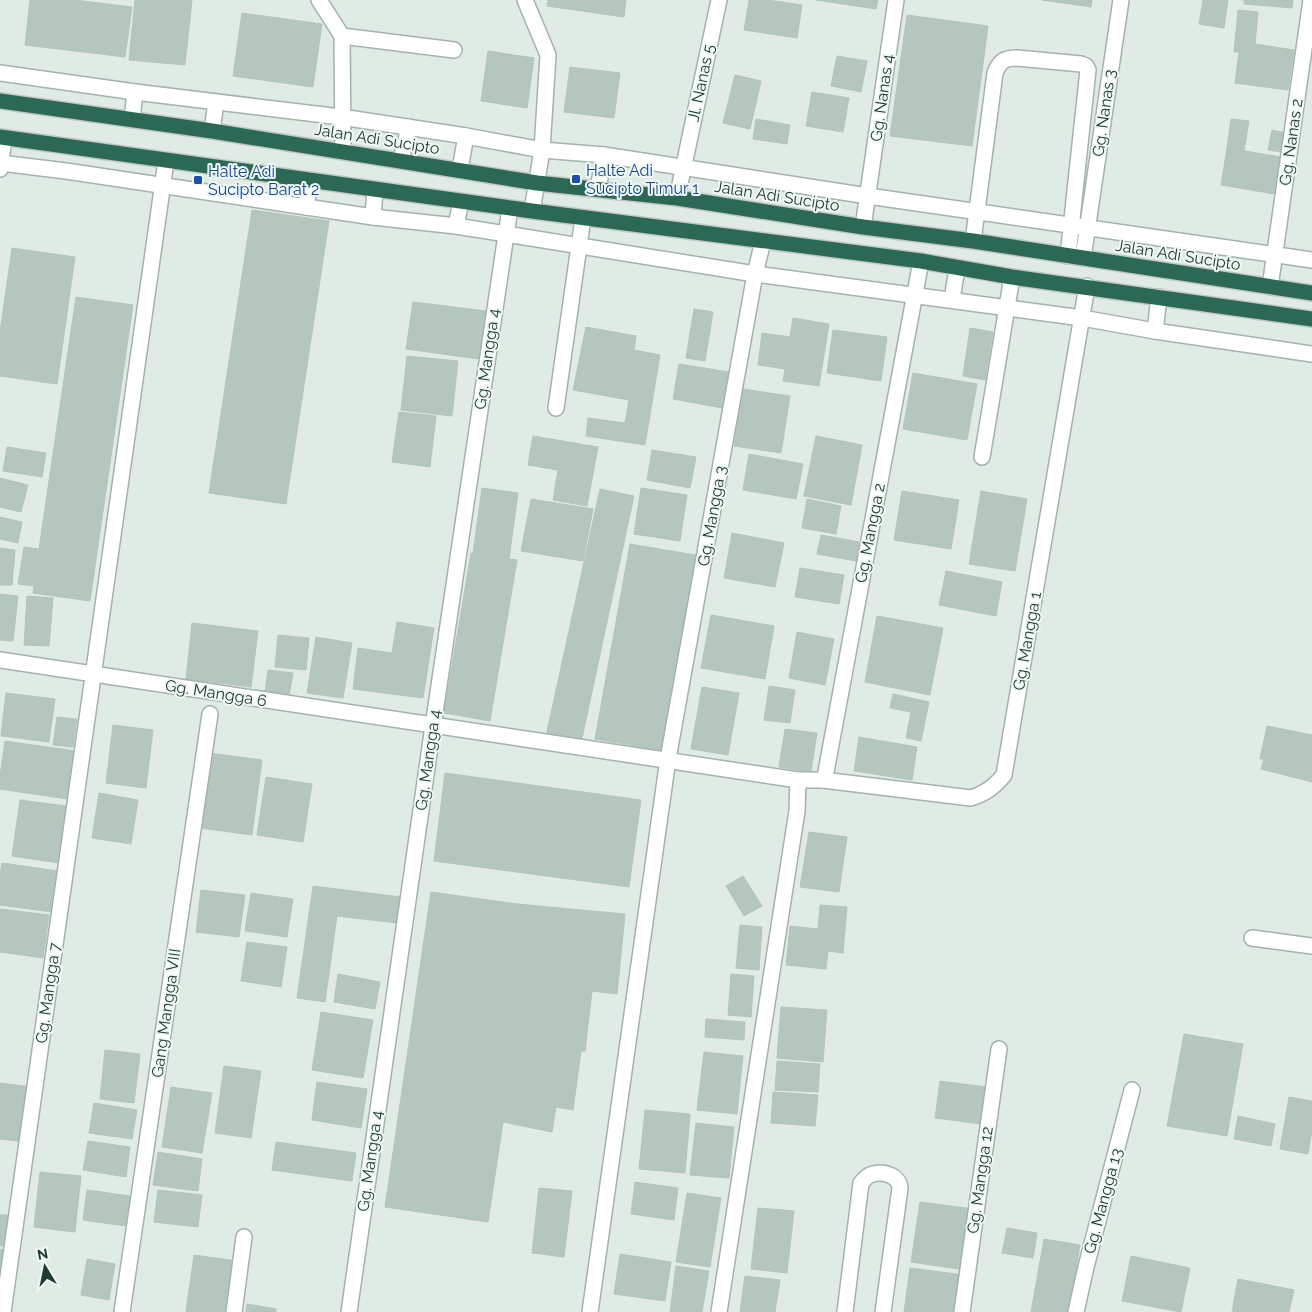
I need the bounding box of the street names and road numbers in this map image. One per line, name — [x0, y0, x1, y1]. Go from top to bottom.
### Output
street label: Jl. Nanas 5 — [684, 42, 719, 123]
street label: Gg. Nanas 4 — [866, 53, 898, 143]
street label: Gg. Nanas 3 — [1088, 68, 1120, 158]
street label: Gg. Nanas 2 — [1275, 97, 1307, 187]
street label: Jalan Adi Sucipto — [313, 120, 441, 158]
street label: Jalan Adi Sucipto — [713, 177, 841, 215]
street label: Jalan Adi Sucipto — [1114, 236, 1242, 274]
street label: Gg. Mangga 4 — [471, 307, 504, 411]
street label: Gg. Mangga 3 — [694, 464, 730, 568]
street label: Gg. Mangga 2 — [851, 481, 889, 585]
street label: Gg. Mangga 1 — [1009, 590, 1045, 692]
street label: Gg. Mangga 6 — [164, 676, 268, 710]
street label: Gg. Mangga 4 — [412, 708, 445, 812]
street label: Gg. Mangga 7 — [32, 941, 65, 1045]
street label: Gang Mangga VIII — [148, 947, 184, 1079]
street label: Gg. Mangga 4 — [354, 1109, 387, 1213]
street label: Gg. Mangga 12 — [963, 1125, 997, 1235]
street label: Gg. Mangga 13 — [1080, 1146, 1126, 1256]

